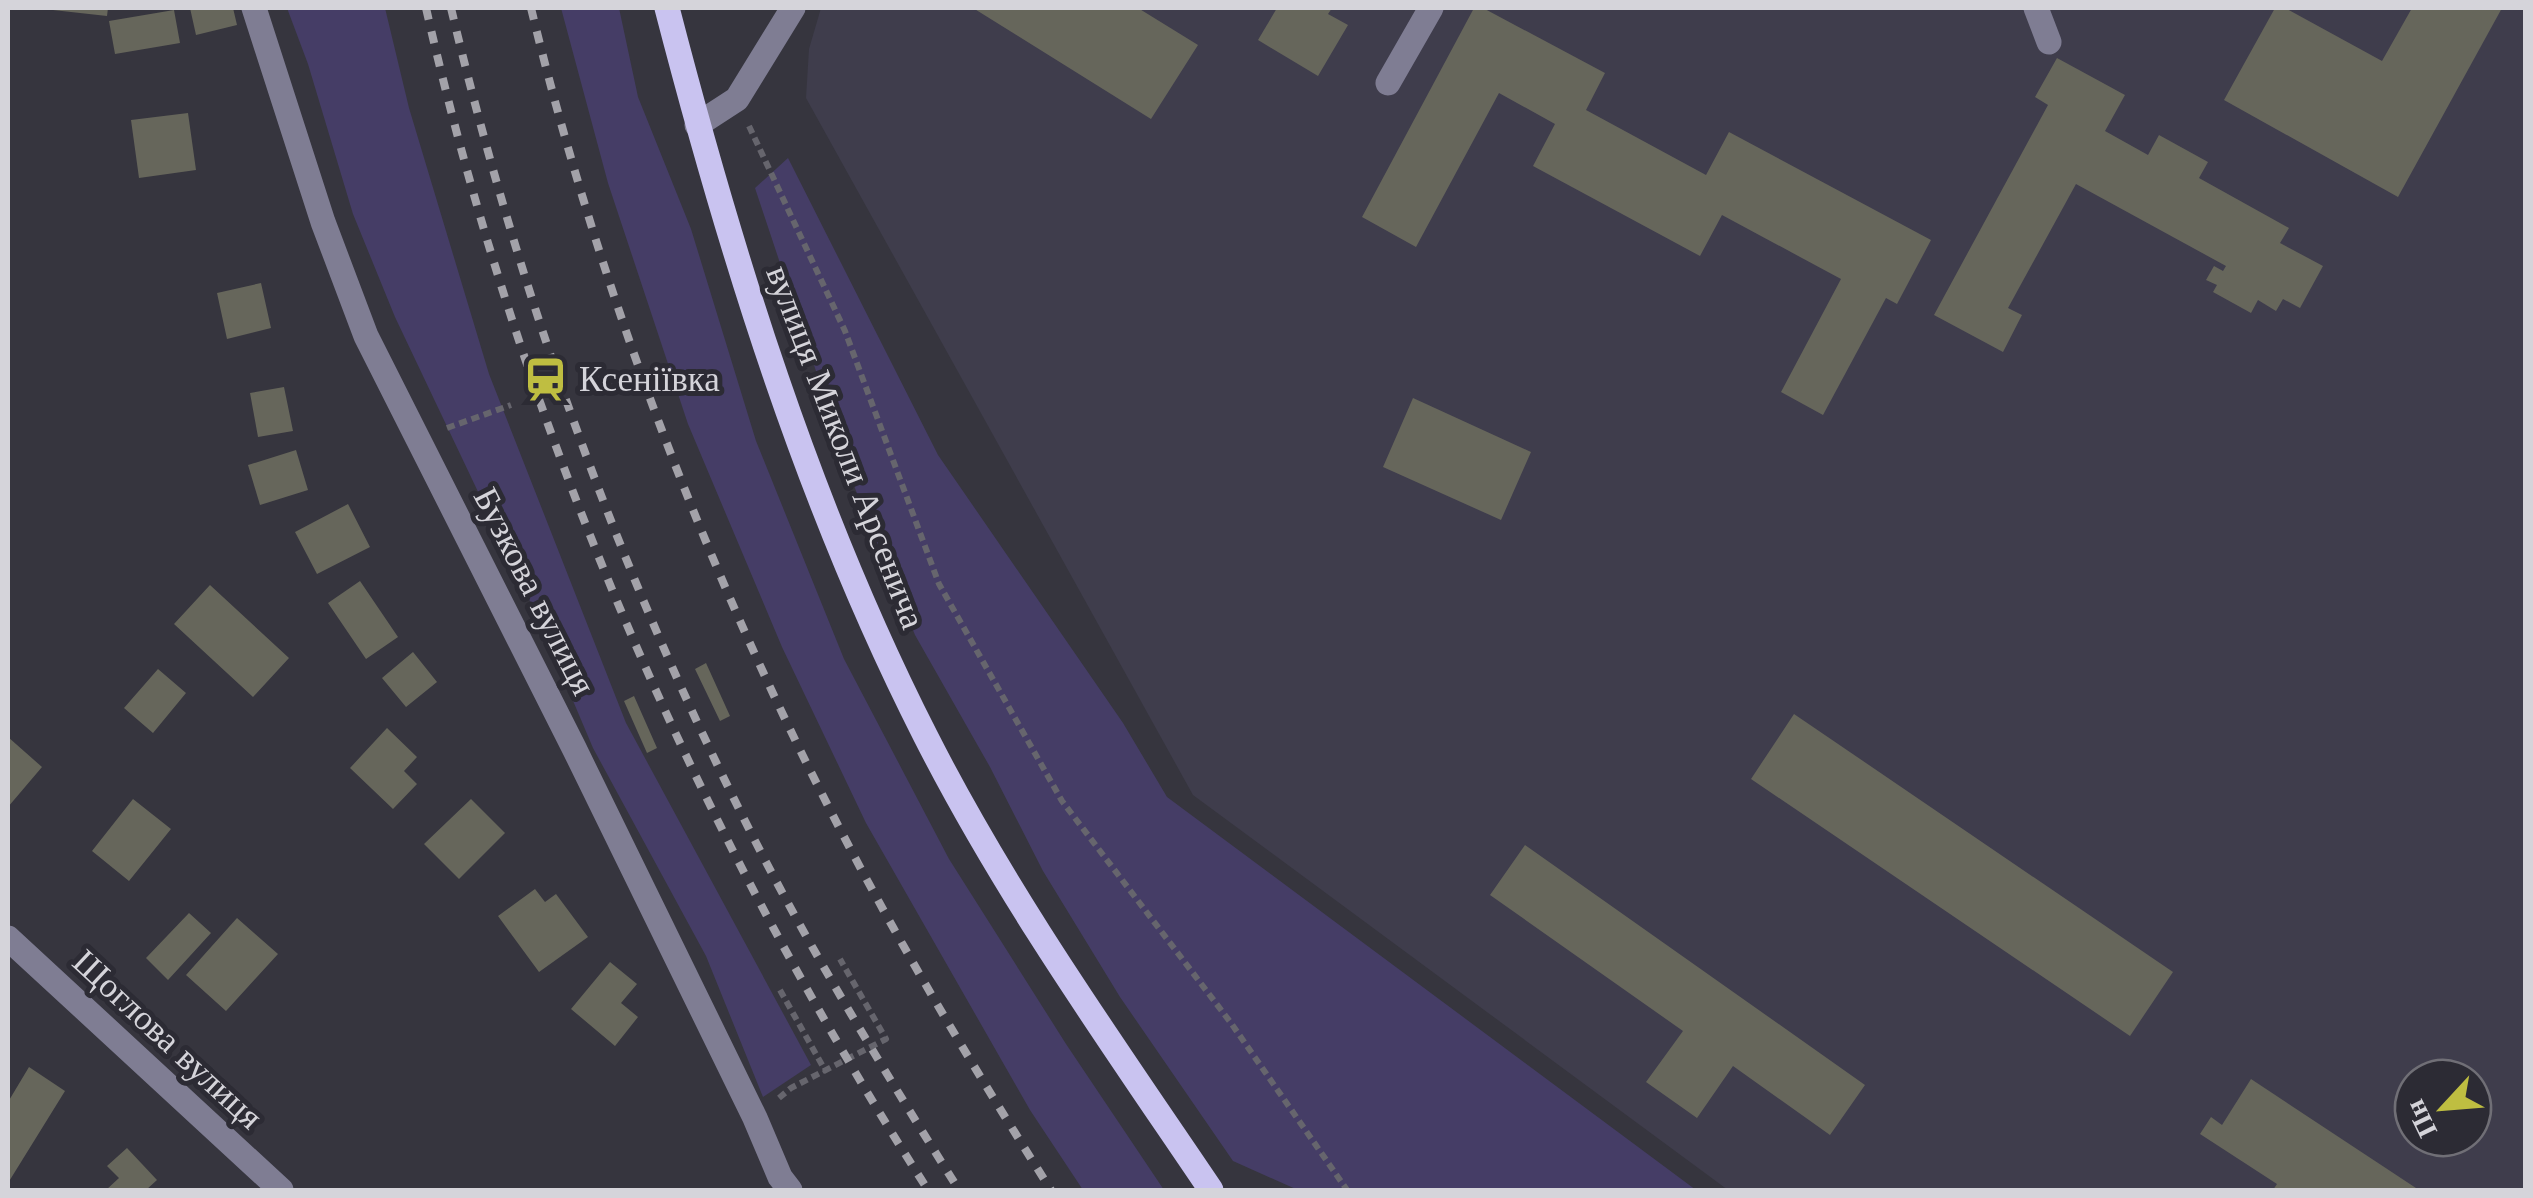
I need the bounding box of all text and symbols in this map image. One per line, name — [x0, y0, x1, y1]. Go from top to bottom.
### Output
street label: вулиця Миколи Арсенича — [757, 259, 936, 635]
station icon: Ксеніївка — [522, 355, 570, 403]
place label: Ксеніївка — [579, 357, 720, 400]
street label: Бузкова вулиця — [465, 480, 606, 702]
street label: Щоглова вулиця — [64, 940, 272, 1138]
north arrow — [2393, 1058, 2493, 1158]
text: Пн — [2397, 1094, 2445, 1143]

